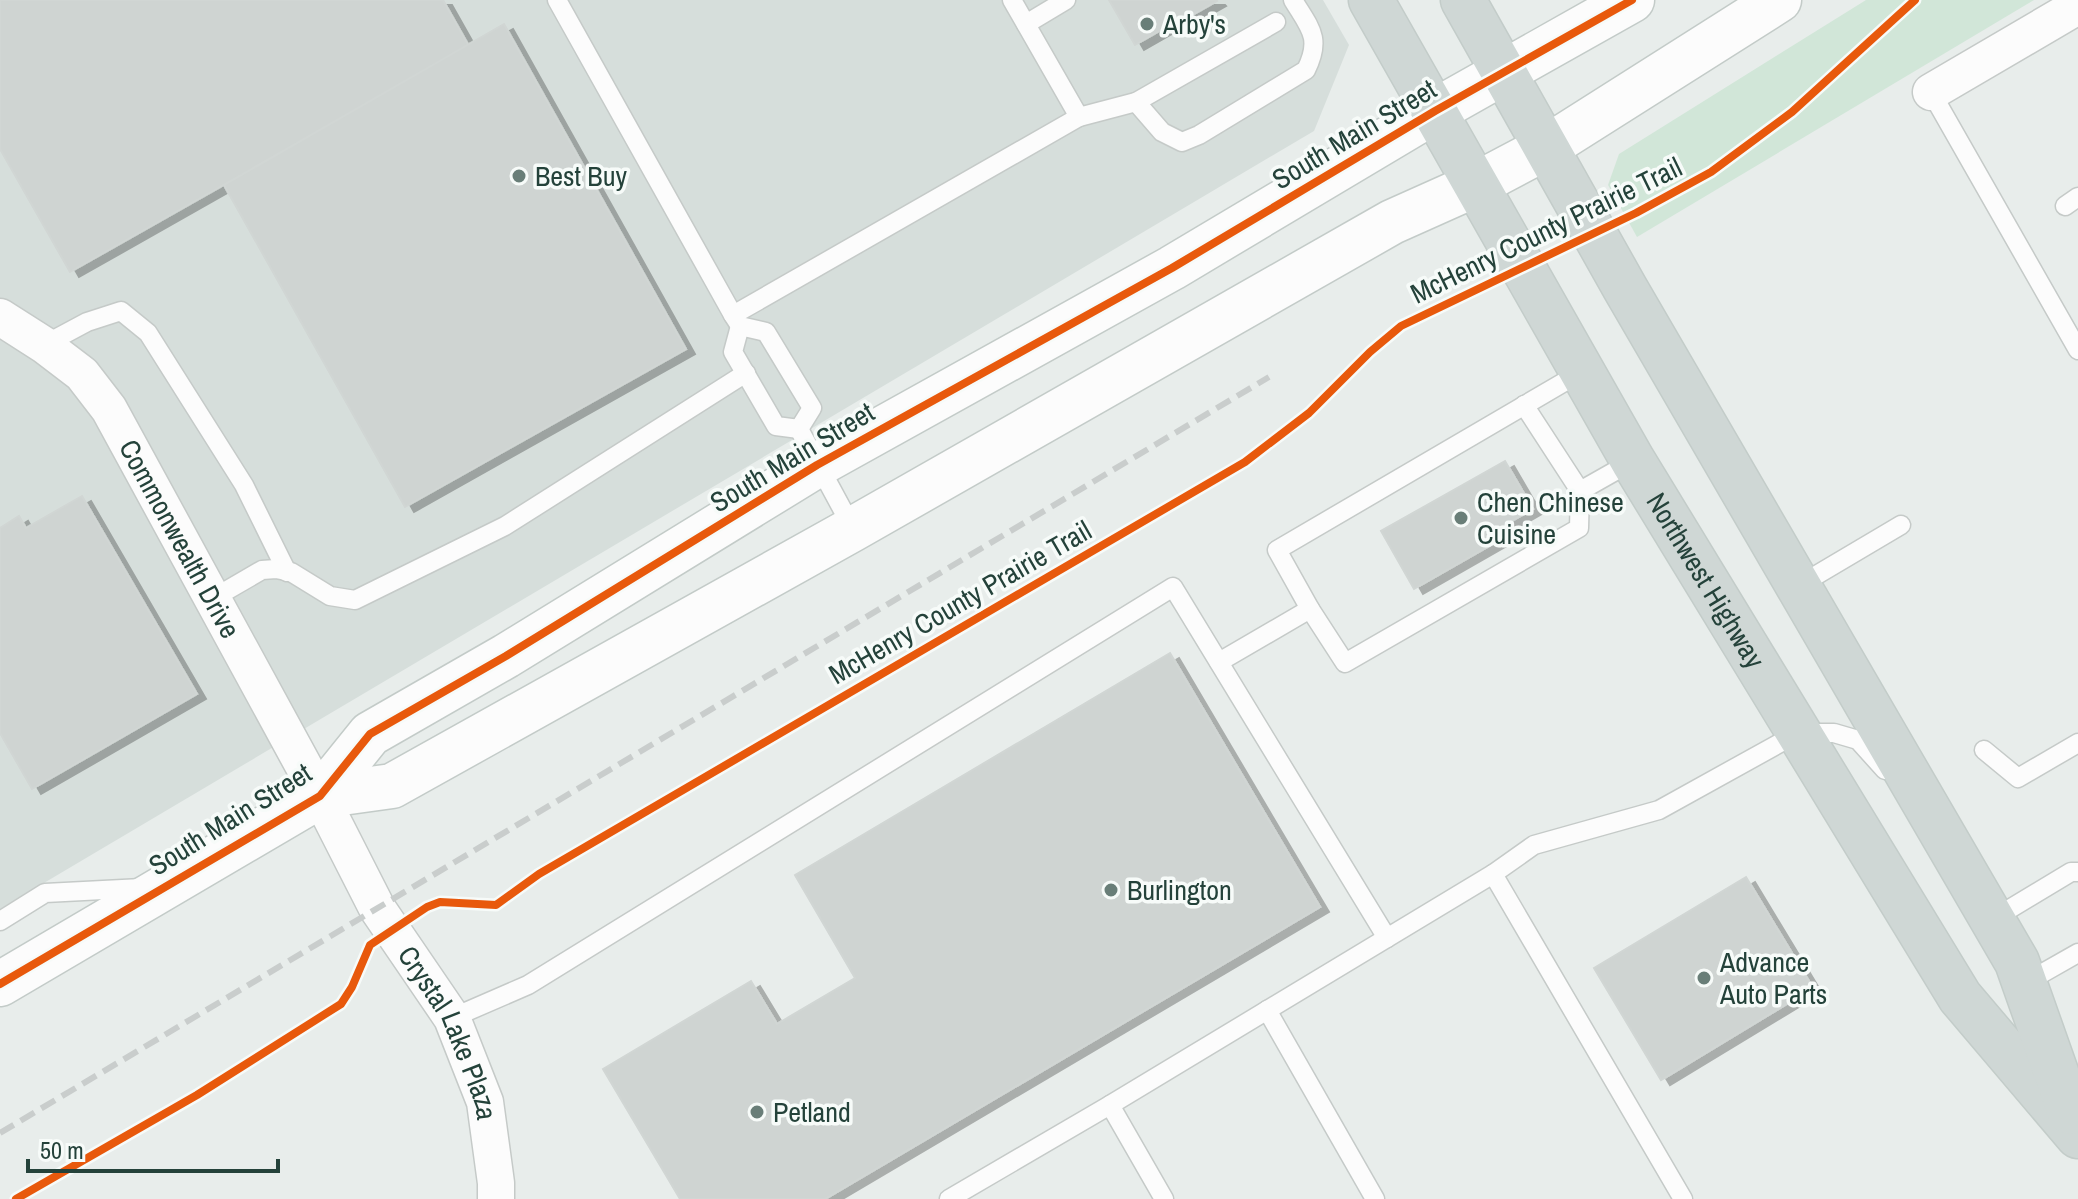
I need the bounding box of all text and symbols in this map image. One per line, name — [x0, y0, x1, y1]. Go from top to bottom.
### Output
place label: Arby's — [1162, 5, 1226, 43]
marker: Arby's — [1138, 15, 1156, 33]
street label: South Main Street — [1265, 70, 1443, 198]
street label: McHenry County Prairie Trail — [1404, 148, 1688, 312]
place label: Best Buy — [535, 157, 627, 195]
marker: Best Buy — [510, 167, 528, 185]
street label: South Main Street — [703, 393, 881, 521]
street label: Commonwealth Drive — [110, 433, 249, 645]
place label: Chen Chinese Cuisine — [1477, 483, 1624, 553]
street label: Northwest Highway — [1638, 485, 1774, 676]
marker: Chen Chinese Cuisine — [1452, 509, 1470, 527]
street label: McHenry County Prairie Trail — [822, 511, 1098, 693]
street label: South Main Street — [141, 754, 319, 884]
place label: Burlington — [1127, 871, 1232, 909]
marker: Burlington — [1102, 881, 1120, 899]
street label: Crystal Lake Plaza — [389, 938, 506, 1122]
place label: Advance Auto Parts — [1719, 943, 1827, 1013]
marker: Advance Auto Parts — [1695, 969, 1713, 987]
place label: Petland — [773, 1093, 851, 1131]
marker: Petland — [748, 1103, 766, 1121]
scale bar — [28, 1123, 278, 1173]
text: 50 m — [40, 1134, 84, 1166]

